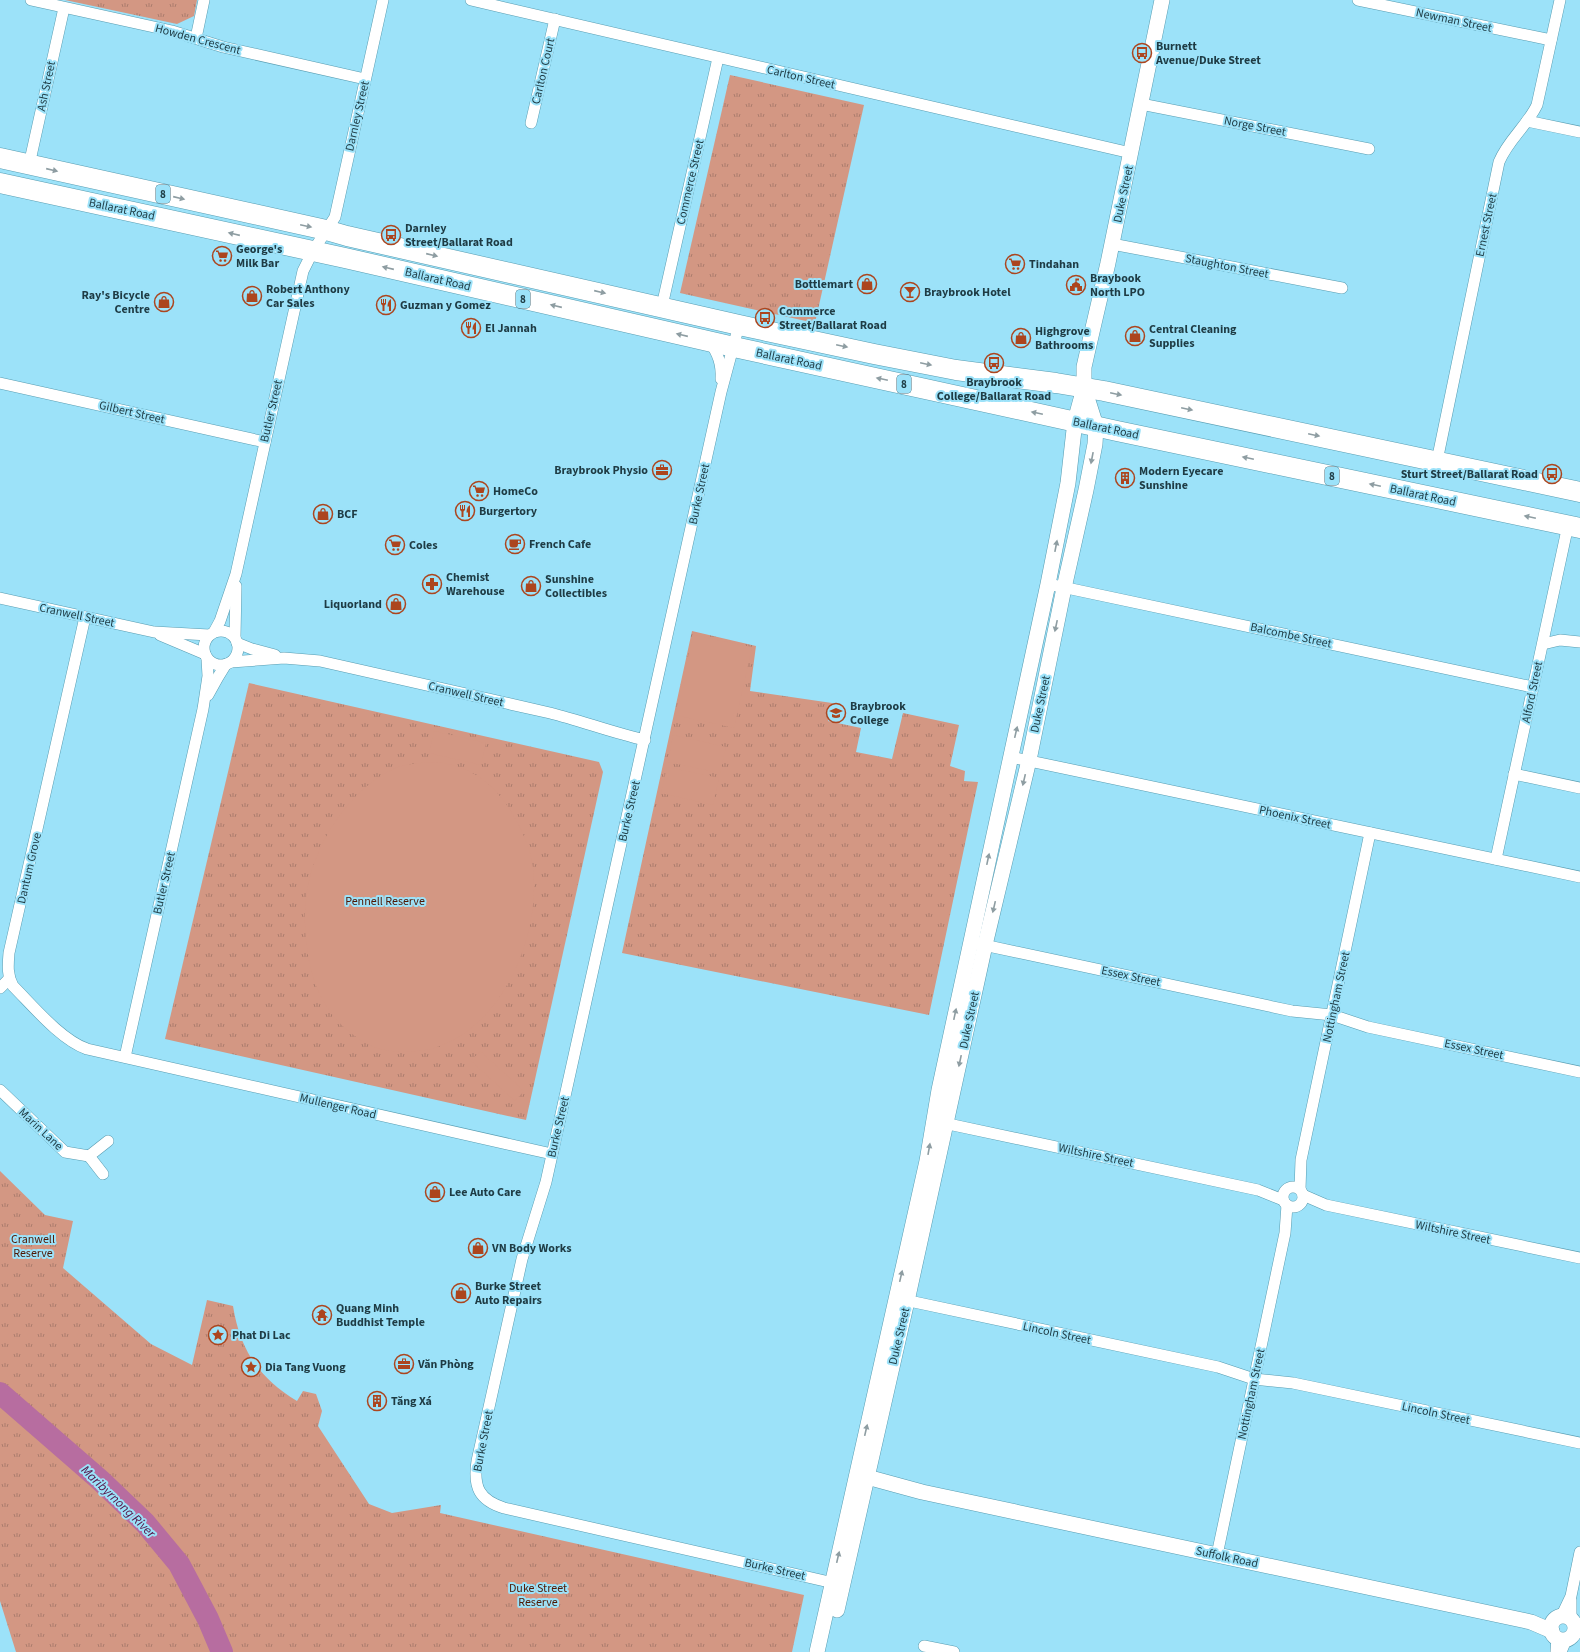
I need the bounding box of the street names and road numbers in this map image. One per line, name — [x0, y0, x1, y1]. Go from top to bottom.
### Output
street label: Newman Street — [1414, 4, 1494, 37]
street label: Howden Crescent — [153, 20, 243, 59]
street label: Carlton Court — [528, 36, 559, 106]
street label: Ash Street — [33, 59, 60, 113]
street label: Carlton Street — [765, 61, 837, 94]
street label: Darnley Street — [341, 79, 374, 153]
street label: Norge Street — [1223, 112, 1287, 141]
street label: Commerce Street — [672, 138, 709, 226]
street label: Duke Street — [1109, 164, 1138, 224]
road number: 8 — [156, 185, 170, 203]
street label: Ernest Street — [1471, 192, 1501, 258]
street label: Ballarat Road — [87, 194, 157, 225]
street label: Staughton Street — [1184, 250, 1270, 283]
street label: Ballarat Road — [403, 264, 473, 295]
road number: 8 — [516, 290, 530, 308]
street label: Ballarat Road — [754, 344, 824, 375]
road number: 8 — [897, 375, 911, 393]
street label: Butler Street — [256, 378, 287, 444]
street label: Gilbert Street — [97, 397, 166, 428]
street label: Ballarat Road — [1071, 413, 1141, 444]
street label: Burke Street — [685, 462, 714, 526]
road number: 8 — [1325, 467, 1339, 485]
street label: Ballarat Road — [1388, 480, 1458, 511]
street label: Cranwell Street — [38, 599, 116, 632]
street label: Balcombe Street — [1249, 619, 1333, 652]
street label: Alford Street — [1518, 660, 1547, 725]
street label: Duke Street — [1026, 674, 1055, 734]
street label: Cranwell Street — [427, 678, 505, 711]
street label: Burke Street — [614, 779, 645, 843]
street label: Phoenix Street — [1257, 802, 1332, 833]
street label: Dantum Grove — [13, 831, 46, 905]
street label: Butler Street — [149, 850, 180, 916]
street label: Nottingham Street — [1319, 950, 1354, 1044]
street label: Essex Street — [1100, 962, 1162, 991]
street label: Duke Street — [955, 990, 984, 1050]
street label: Essex Street — [1443, 1035, 1505, 1064]
street label: Mullenger Road — [298, 1089, 378, 1124]
street label: Burke Street — [543, 1095, 574, 1159]
street label: Marin Lane — [15, 1104, 67, 1154]
street label: Wiltshire Street — [1057, 1139, 1135, 1172]
street label: Wiltshire Street — [1414, 1216, 1492, 1249]
street label: Duke Street — [885, 1306, 914, 1366]
street label: Lincoln Street — [1021, 1318, 1092, 1349]
street label: Nottingham Street — [1234, 1347, 1269, 1441]
street label: Lincoln Street — [1400, 1398, 1471, 1429]
street label: Burke Street — [469, 1409, 498, 1473]
street label: Suffolk Road — [1194, 1543, 1260, 1572]
street label: Burke Street — [743, 1554, 807, 1585]

